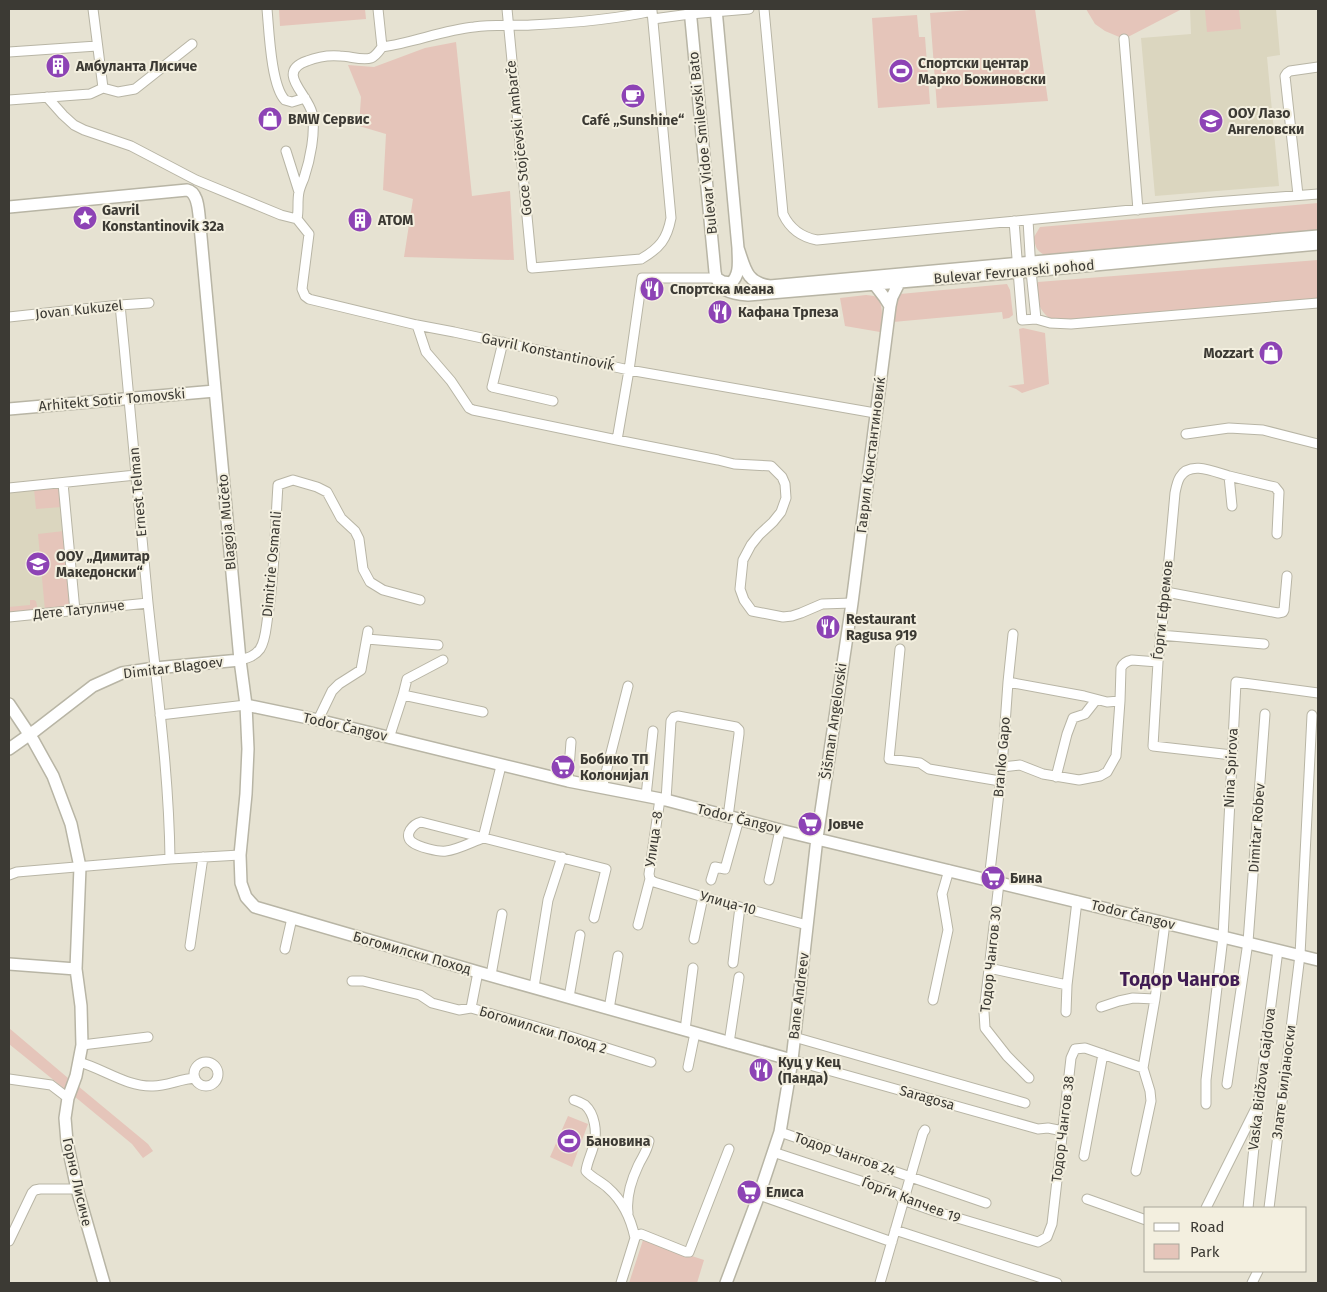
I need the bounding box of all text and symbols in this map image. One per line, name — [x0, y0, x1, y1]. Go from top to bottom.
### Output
street label: Bulevar Vidoe Smilevski Bato — [685, 51, 721, 235]
building icon: Амбуланта Лисиче — [45, 53, 71, 79]
place label: Спортски центар Марко Божиновски — [918, 55, 1046, 88]
place label: Амбуланта Лисиче — [75, 58, 198, 75]
sports icon: Спортски центар Марко Божиновски — [888, 58, 914, 84]
street label: Goce Stojčevski Ambarče — [502, 59, 536, 217]
cafe icon: Café „Sunshine“ — [620, 83, 646, 109]
place label: ООУ Лазо Ангеловски — [1227, 105, 1304, 138]
shop icon: BMW Сервис — [257, 106, 283, 132]
school or university icon: ООУ Лазо Ангеловски — [1198, 108, 1224, 134]
place label: BMW Сервис — [288, 111, 370, 128]
place label: Café „Sunshine“ — [582, 112, 684, 129]
place label: Gavril Konstantinovik 32a — [102, 202, 225, 235]
place icon: Gavril Konstantinovik 32a — [72, 205, 98, 231]
building icon: АТОМ — [347, 207, 373, 233]
place label: АТОМ — [377, 212, 413, 229]
street label: Bulevar Fevruarski pohod — [933, 256, 1095, 288]
restaurant icon: Спортска меана — [639, 276, 665, 302]
place label: Спортска меана — [670, 281, 775, 298]
street label: Jovan Kukuzel — [34, 297, 124, 323]
restaurant icon: Кафана Трпеза — [707, 299, 733, 325]
place label: Кафана Трпеза — [738, 304, 839, 321]
street label: Gavril Konstantinoviḱ — [480, 328, 617, 375]
shop icon: Mozzart — [1258, 340, 1284, 366]
place label: Mozzart — [1204, 345, 1255, 362]
street label: Гаврил Константиновиќ — [853, 375, 889, 534]
street label: Arhitekt Sotir Tomovski — [38, 385, 186, 415]
street label: Ernest Telman — [126, 446, 150, 538]
street label: Blagoja Mučeto — [214, 473, 240, 571]
street label: Dimitrie Osmanli — [259, 510, 285, 618]
place label: ООУ „Димитар Македонски“ — [56, 548, 150, 581]
school or university icon: ООУ „Димитар Македонски“ — [25, 551, 51, 577]
street label: Ѓорги Ефремов — [1148, 559, 1177, 661]
street label: Дете Татуличе — [31, 597, 126, 623]
place label: Restaurant Ragusa 919 — [846, 611, 917, 644]
restaurant icon: Restaurant Ragusa 919 — [815, 614, 841, 640]
street label: Dimitar Blagoev — [122, 653, 224, 683]
street label: Šišman Angelovski — [816, 662, 851, 780]
street label: Todor Čangov — [301, 708, 389, 745]
street label: Branko Gapo — [990, 716, 1014, 798]
street label: Nina Spirova — [1220, 727, 1242, 809]
place label: Бобико ТП Колонијал — [580, 751, 649, 784]
supermarket icon: Бобико ТП Колонијал — [550, 754, 576, 780]
street label: Dimitar Robev — [1245, 783, 1269, 873]
street label: Todor Čangov — [695, 799, 783, 838]
street label: Улица -8 — [642, 810, 666, 868]
supermarket icon: Јовче — [797, 811, 823, 837]
place label: Јовче — [827, 816, 864, 833]
supermarket icon: Бина — [980, 865, 1006, 891]
place label: Бина — [1010, 870, 1043, 887]
street label: Улица-10 — [698, 887, 758, 919]
street label: Todor Čangov — [1089, 895, 1177, 934]
street label: Тодор Чангов 30 — [977, 905, 1005, 1013]
street label: Богомилски Поход — [351, 928, 473, 978]
street label: Bane Andreev — [785, 952, 813, 1040]
district label: Тодор Чангов — [1120, 968, 1240, 991]
street label: Богомилски Поход 2 — [477, 1002, 609, 1058]
street label: Vaska Bidžova Gajdova — [1245, 1007, 1279, 1151]
street label: Злате Билјаноски — [1269, 1024, 1299, 1140]
place label: Куц у Кец (Панда) — [778, 1054, 841, 1087]
restaurant icon: Куц у Кец (Панда) — [748, 1057, 774, 1083]
street label: Тодор Чангов 38 — [1048, 1075, 1078, 1183]
street label: Saragosa — [897, 1082, 957, 1114]
sports icon: Бановина — [556, 1128, 582, 1154]
street label: Тодор Чангов 24 — [792, 1129, 899, 1180]
place label: Бановина — [586, 1133, 651, 1150]
street label: Горно Лисиче — [59, 1136, 95, 1228]
street label: Ѓорѓи Капчев 19 — [859, 1172, 963, 1227]
supermarket icon: Елиса — [736, 1179, 762, 1205]
place label: Елиса — [766, 1184, 804, 1201]
legend — [1144, 1207, 1307, 1272]
text: Road — [1190, 1218, 1225, 1236]
text: Park — [1190, 1243, 1220, 1261]

